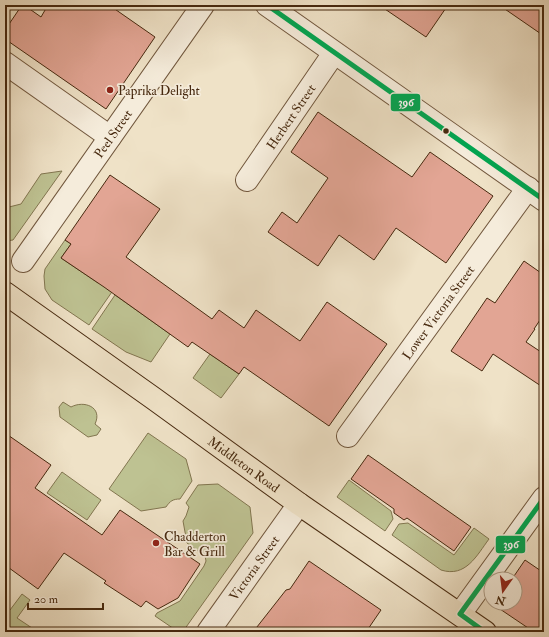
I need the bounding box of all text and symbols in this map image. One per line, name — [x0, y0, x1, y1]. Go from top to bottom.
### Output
street label: Herbert Street — [263, 81, 319, 153]
place label: Paprika Delight — [118, 83, 200, 100]
marker: Paprika Delight — [105, 85, 115, 95]
line badge: 396 — [390, 93, 421, 112]
text: 396 — [398, 96, 415, 109]
street label: Peel Street — [91, 107, 136, 161]
unlabelled marker — [441, 126, 451, 136]
street label: Lower Victoria Street — [399, 262, 478, 363]
street label: Middleton Road — [205, 434, 283, 497]
place label: Chadderton Bar & Grill — [164, 529, 226, 560]
street label: Victoria Street — [226, 533, 283, 604]
line badge: 396 — [495, 535, 526, 554]
marker: Chadderton Bar & Grill — [151, 538, 161, 548]
text: 396 — [503, 538, 520, 551]
north arrow — [483, 571, 523, 611]
scale bar — [28, 585, 103, 611]
text: 20 m — [34, 592, 59, 607]
text: N — [493, 592, 508, 608]

